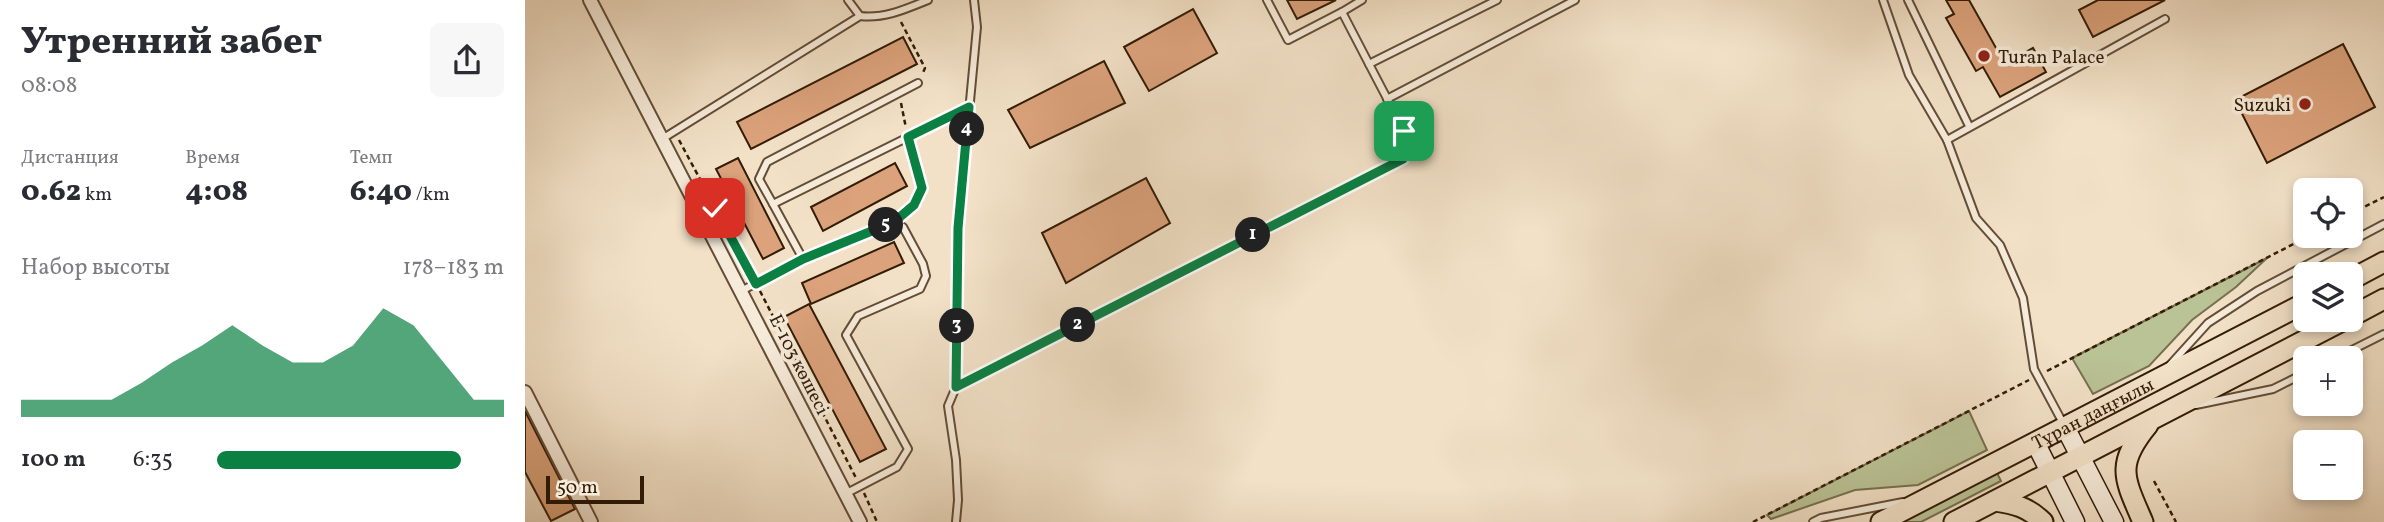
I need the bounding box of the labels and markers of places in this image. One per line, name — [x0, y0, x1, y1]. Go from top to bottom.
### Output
place label: Turan Palace — [1998, 45, 2105, 71]
marker: Turan Palace — [1976, 48, 1992, 64]
place label: Suzuki — [2233, 93, 2291, 119]
marker: Suzuki — [2297, 96, 2313, 112]
pin — [1374, 101, 1434, 161]
pin: 4 — [949, 111, 985, 146]
pin — [685, 178, 745, 238]
pin: 5 — [869, 208, 903, 243]
pin: 1 — [1235, 218, 1271, 252]
pin: 3 — [939, 308, 975, 344]
pin: 2 — [1061, 308, 1095, 342]

